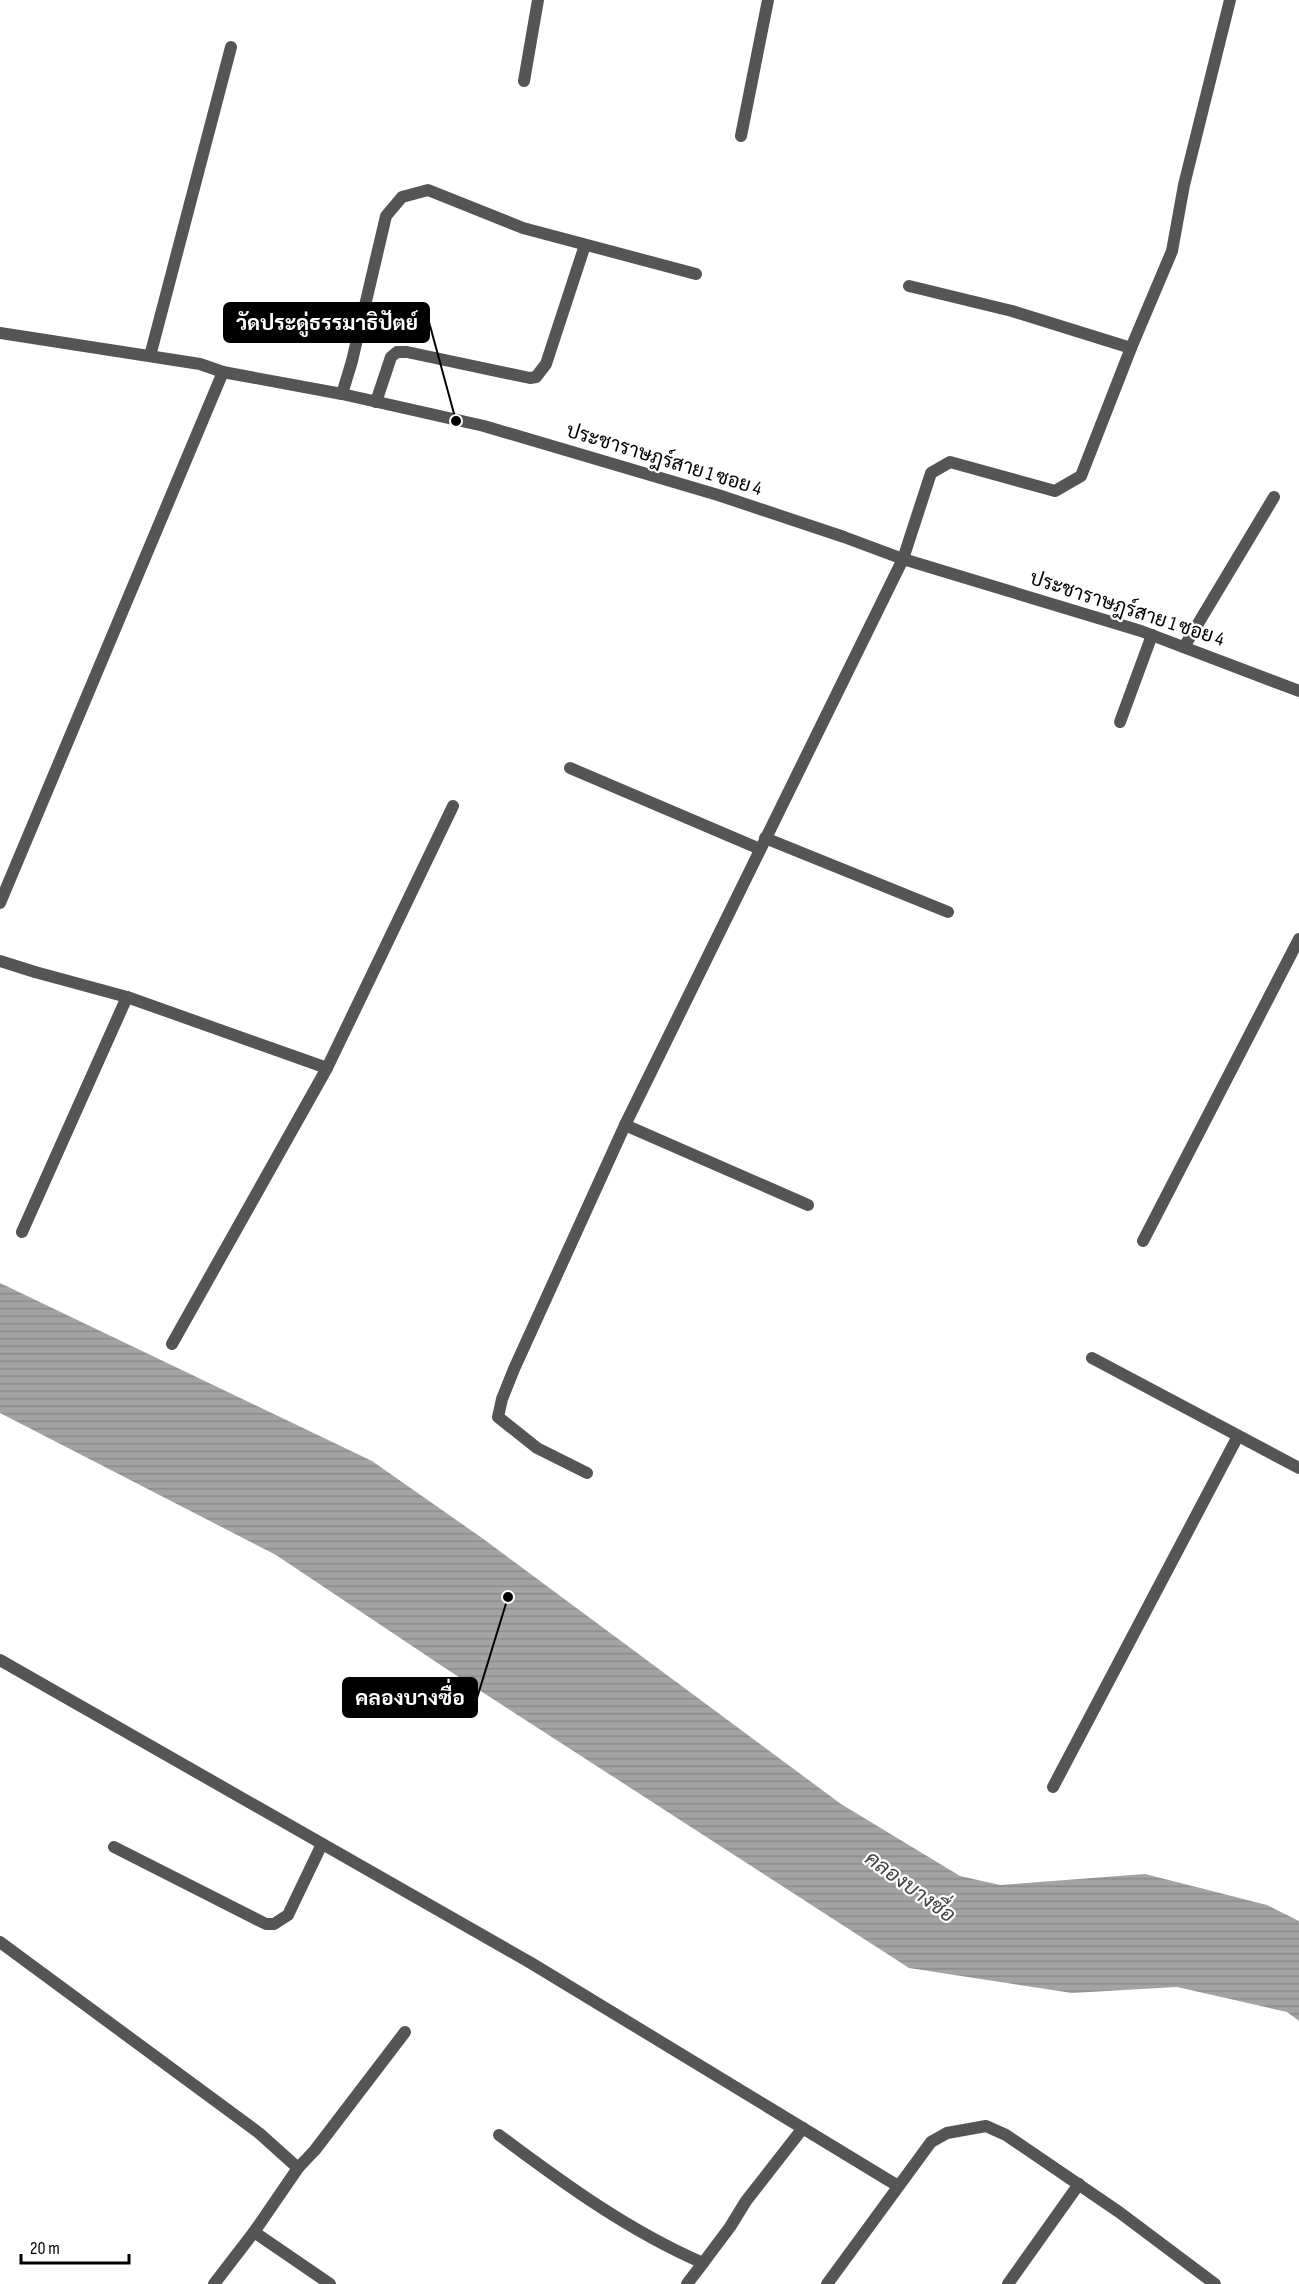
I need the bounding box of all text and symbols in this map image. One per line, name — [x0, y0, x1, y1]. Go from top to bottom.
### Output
callout: วัดประดู่ธรรมาธิปัตย์ — [224, 303, 429, 342]
text: วัดประดู่ธรรมาธิปัตย์ — [236, 309, 419, 337]
street label: ประชาราษฎร์สาย 1 ซอย 4 — [563, 416, 766, 502]
street label: ประชาราษฎร์สาย 1 ซอย 4 — [1026, 563, 1228, 653]
callout: คลองบางซื่อ — [343, 1678, 477, 1717]
text: คลองบางซื่อ — [355, 1678, 465, 1711]
water label: คลองบางซื่อ — [860, 1839, 965, 1928]
scale bar — [21, 2227, 129, 2265]
text: 20 m — [30, 2238, 60, 2259]

